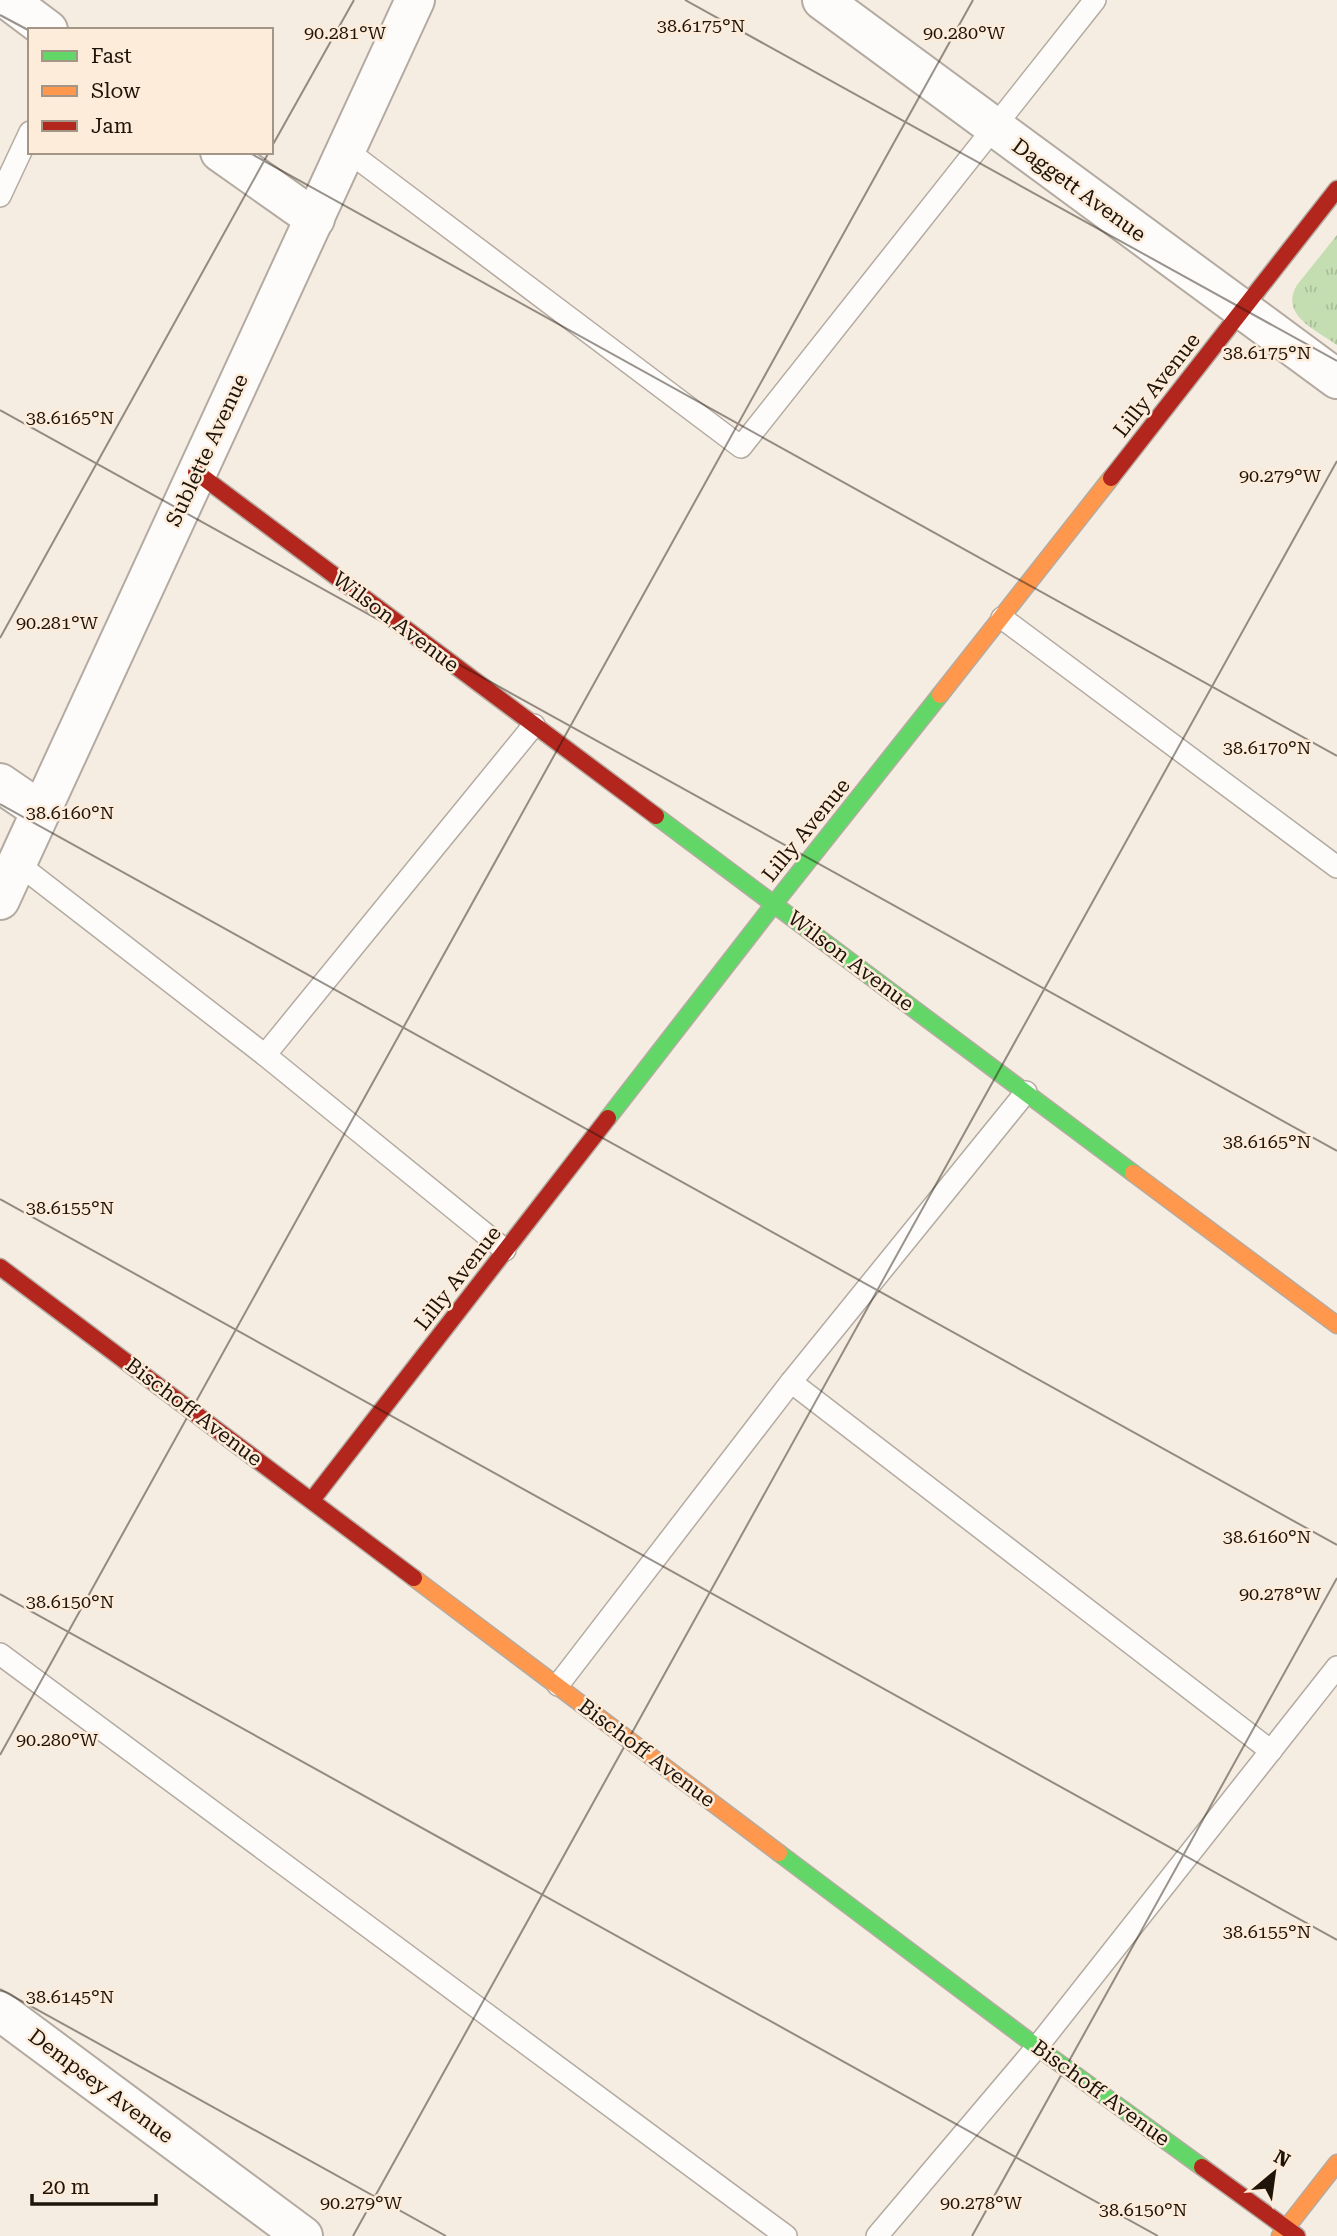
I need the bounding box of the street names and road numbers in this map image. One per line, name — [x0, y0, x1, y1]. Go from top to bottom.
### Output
street label: Daggett Avenue — [1008, 134, 1150, 246]
street label: Lilly Avenue — [1109, 328, 1205, 442]
street label: Sublette Avenue — [161, 370, 253, 530]
street label: Wilson Avenue — [328, 567, 464, 677]
street label: Lilly Avenue — [757, 774, 855, 886]
street label: Wilson Avenue — [783, 906, 919, 1016]
street label: Lilly Avenue — [410, 1221, 506, 1335]
street label: Bischoff Avenue — [121, 1353, 267, 1471]
street label: Bischoff Avenue — [574, 1694, 720, 1812]
street label: Dempsey Avenue — [24, 2024, 178, 2148]
street label: Bischoff Avenue — [1027, 2035, 1175, 2151]

